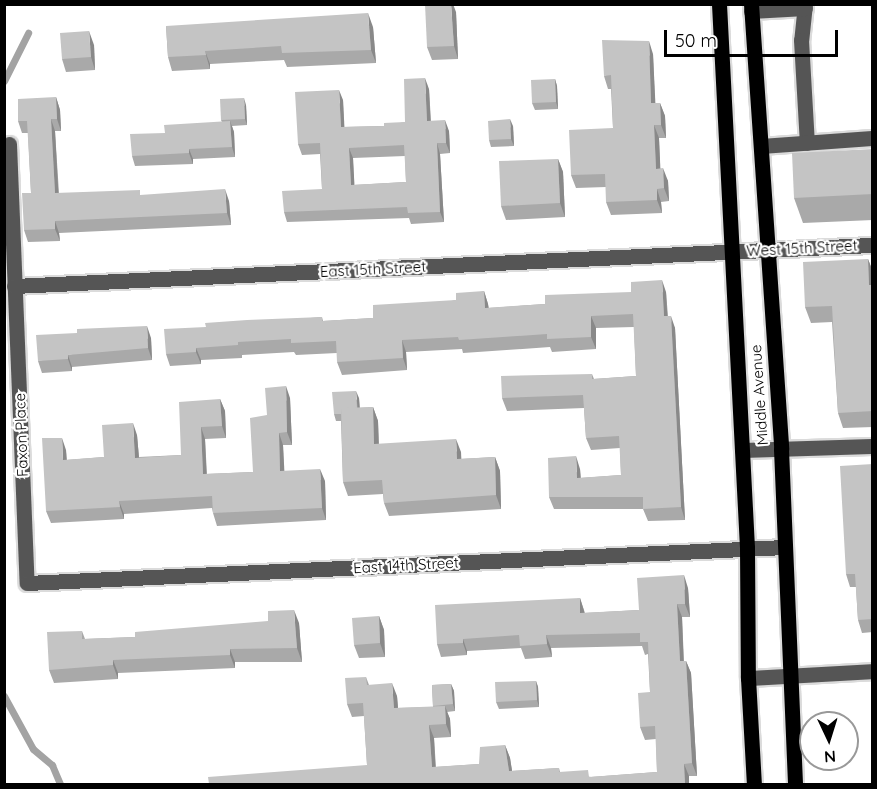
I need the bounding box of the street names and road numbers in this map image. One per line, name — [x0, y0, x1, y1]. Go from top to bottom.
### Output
street label: West 15th Street — [746, 236, 858, 260]
street label: East 15th Street — [319, 257, 427, 281]
street label: Middle Avenue — [747, 344, 771, 446]
street label: Faxon Place — [11, 393, 31, 477]
street label: East 14th Street — [353, 553, 459, 577]

